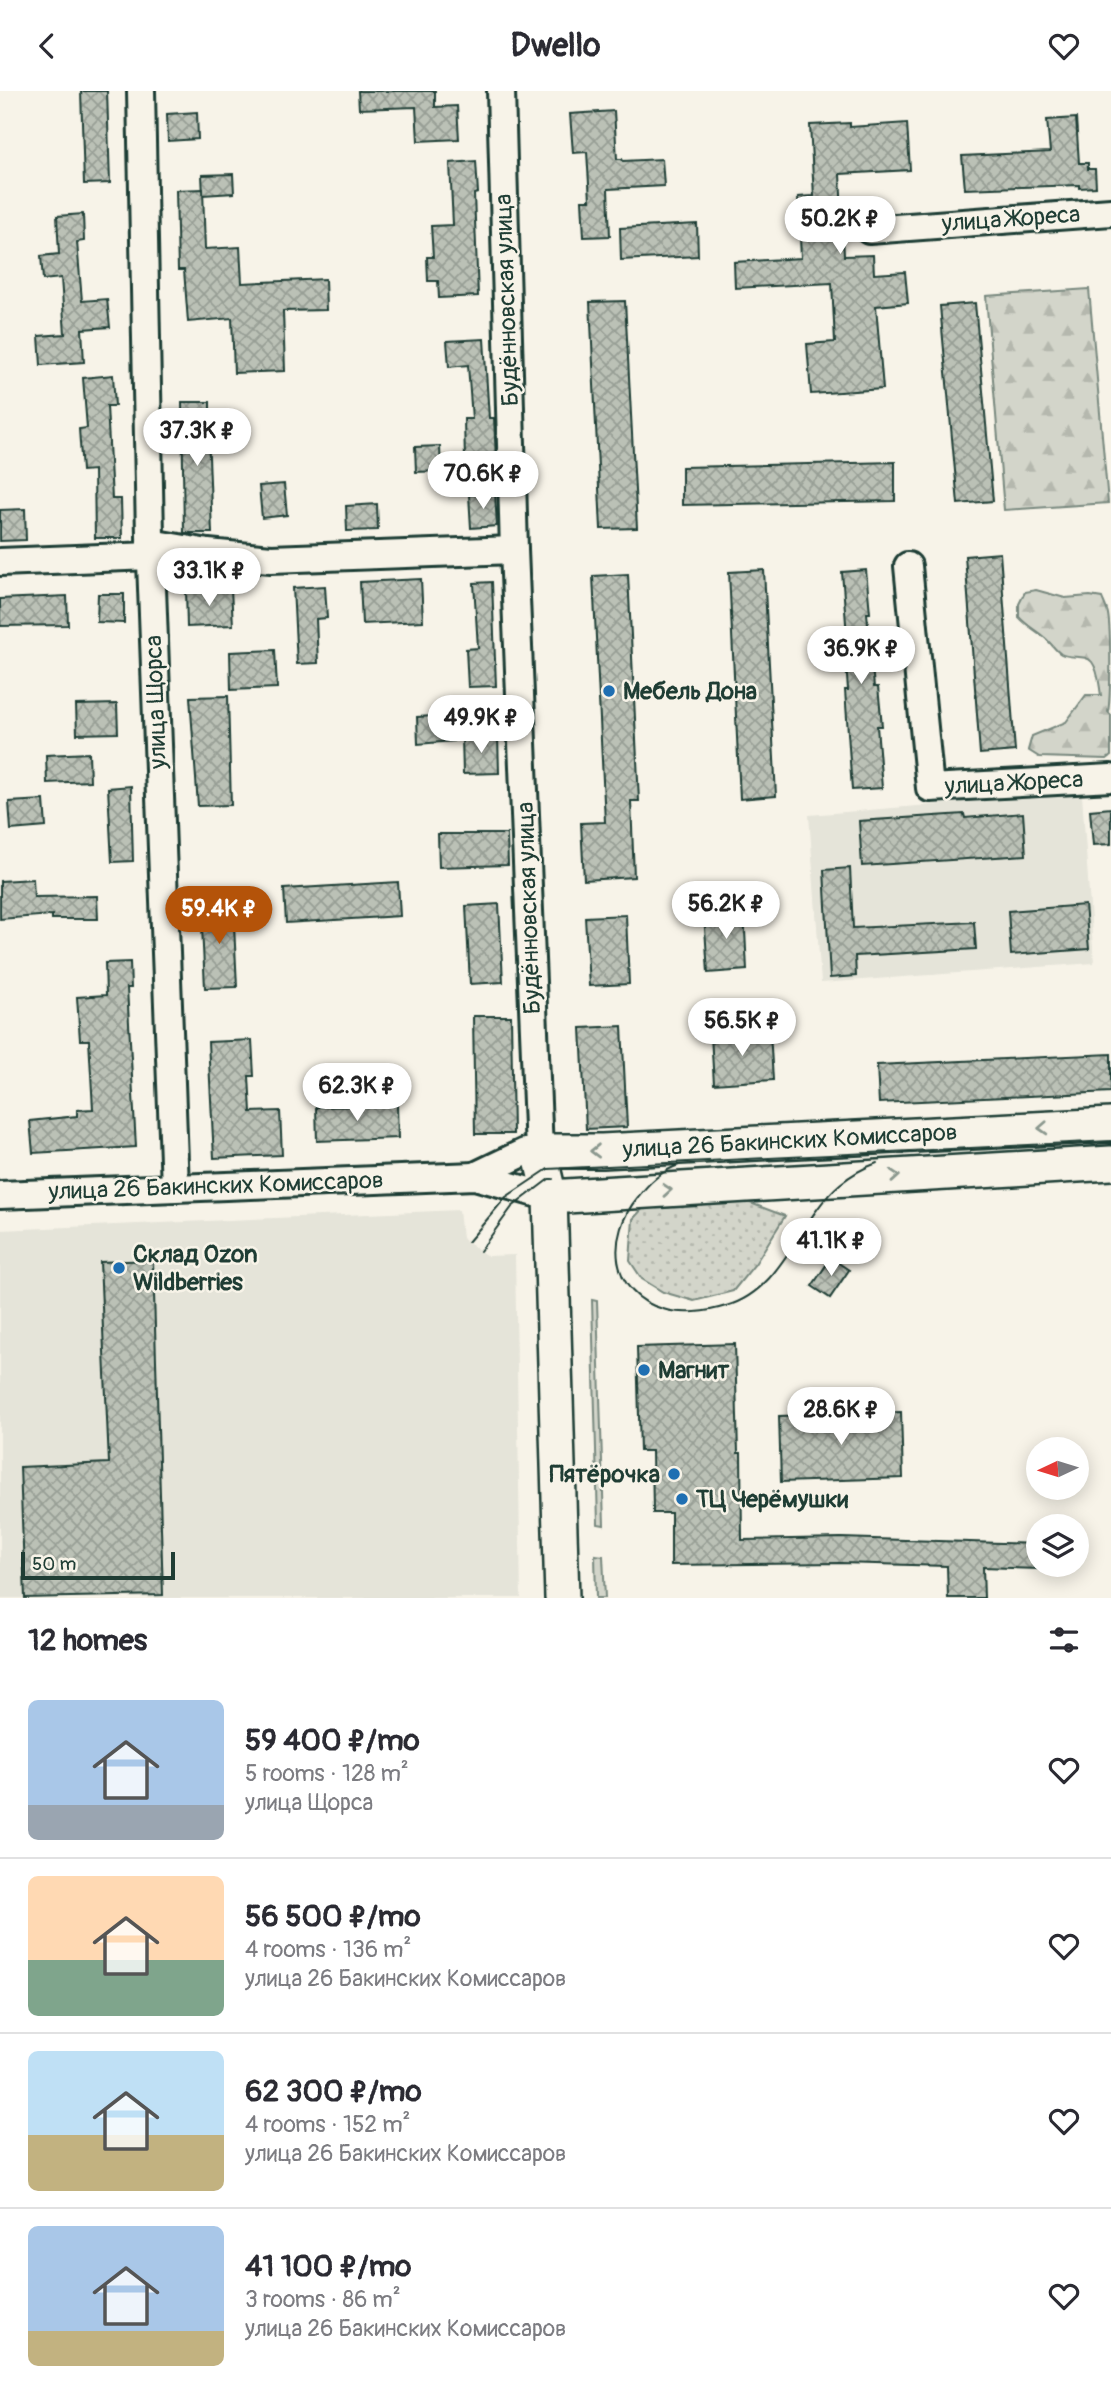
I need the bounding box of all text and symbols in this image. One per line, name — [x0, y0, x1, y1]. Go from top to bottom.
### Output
text: Dwello — [511, 26, 600, 66]
icon: back — [28, 27, 66, 65]
icon: heart — [1045, 27, 1083, 65]
street label: Будённовская улица — [489, 193, 525, 407]
pin: 50.2K ₽ — [775, 197, 905, 256]
street label: улица Жореса — [940, 200, 1081, 238]
text: 50.2K ₽ — [801, 204, 879, 233]
pin: 37.3K ₽ — [132, 409, 262, 468]
text: 37.3K ₽ — [159, 416, 235, 445]
pin: 70.6K ₽ — [418, 451, 548, 511]
text: 70.6K ₽ — [444, 459, 522, 488]
pin: 33.1K ₽ — [144, 549, 274, 608]
text: 33.1K ₽ — [173, 556, 245, 585]
pin: 36.9K ₽ — [796, 627, 926, 686]
text: 36.9K ₽ — [823, 634, 899, 663]
street label: улица Щорса — [139, 635, 173, 770]
place label: Мебель Дона — [623, 677, 757, 706]
marker: Мебель Дона — [601, 683, 617, 699]
pin: 49.9K ₽ — [416, 695, 546, 755]
text: 49.9K ₽ — [444, 703, 518, 732]
street label: улица Жореса — [943, 765, 1084, 801]
street label: Будённовская улица — [511, 801, 547, 1015]
pin: 56.2K ₽ — [661, 881, 791, 941]
pin: 59.4K ₽ — [154, 887, 284, 946]
text: 56.2K ₽ — [688, 889, 764, 918]
text: 59.4K ₽ — [181, 894, 257, 923]
pin: 56.5K ₽ — [677, 999, 807, 1058]
text: 56.5K ₽ — [704, 1006, 780, 1035]
pin: 62.3K ₽ — [292, 1063, 422, 1123]
text: 62.3K ₽ — [319, 1071, 395, 1100]
street label: улица 26 Бакинских Комиссаров — [621, 1118, 958, 1164]
one-way arrow — [1037, 1121, 1048, 1136]
one-way arrow — [590, 1143, 600, 1159]
street label: улица 26 Бакинских Комиссаров — [47, 1166, 384, 1206]
one-way arrow — [889, 1169, 900, 1184]
one-way arrow — [662, 1183, 673, 1198]
pin: 41.1K ₽ — [766, 1219, 896, 1278]
text: 41.1K ₽ — [796, 1226, 866, 1255]
place label: Склад Ozon Wildberries — [133, 1240, 258, 1297]
marker: Склад Ozon Wildberries — [111, 1260, 127, 1276]
place label: Магнит — [658, 1356, 730, 1385]
marker: Магнит — [636, 1362, 652, 1378]
pin: 28.6K ₽ — [776, 1387, 906, 1447]
text: 28.6K ₽ — [803, 1395, 879, 1424]
north arrow — [1026, 1437, 1088, 1500]
map controls — [1026, 1437, 1089, 1577]
place label: Пятёрочка — [549, 1460, 660, 1489]
marker: Пятёрочка — [666, 1466, 682, 1482]
place label: ТЦ Черёмушки — [695, 1485, 849, 1514]
marker: ТЦ Черёмушки — [674, 1491, 690, 1507]
button: layers — [1026, 1514, 1089, 1577]
scale bar — [21, 1549, 175, 1581]
text: 50 m — [32, 1552, 76, 1576]
icon: filters — [1045, 1621, 1083, 1659]
text: 12 homes — [28, 1622, 147, 1659]
text: 59 400 ₽/mo — [245, 1722, 420, 1759]
icon: home — [84, 1728, 168, 1812]
icon: heart — [1045, 1751, 1083, 1789]
text: 5 rooms · 128 m² — [245, 1759, 409, 1788]
text: улица Щорса — [245, 1788, 373, 1817]
text: 56 500 ₽/mo — [245, 1898, 421, 1935]
icon: home — [84, 1904, 168, 1988]
icon: heart — [1045, 1927, 1083, 1965]
text: 4 rooms · 136 m² — [245, 1935, 411, 1964]
text: улица 26 Бакинских Комиссаров — [245, 1964, 566, 1993]
text: 62 300 ₽/mo — [245, 2073, 422, 2110]
icon: home — [84, 2079, 168, 2163]
icon: heart — [1045, 2102, 1083, 2140]
text: 4 rooms · 152 m² — [245, 2110, 411, 2139]
text: улица 26 Бакинских Комиссаров — [245, 2139, 566, 2168]
text: 41 100 ₽/mo — [245, 2248, 411, 2285]
icon: home — [84, 2254, 168, 2338]
icon: heart — [1045, 2277, 1083, 2315]
text: 3 rooms · 86 m² — [245, 2285, 401, 2314]
text: улица 26 Бакинских Комиссаров — [245, 2314, 566, 2343]

